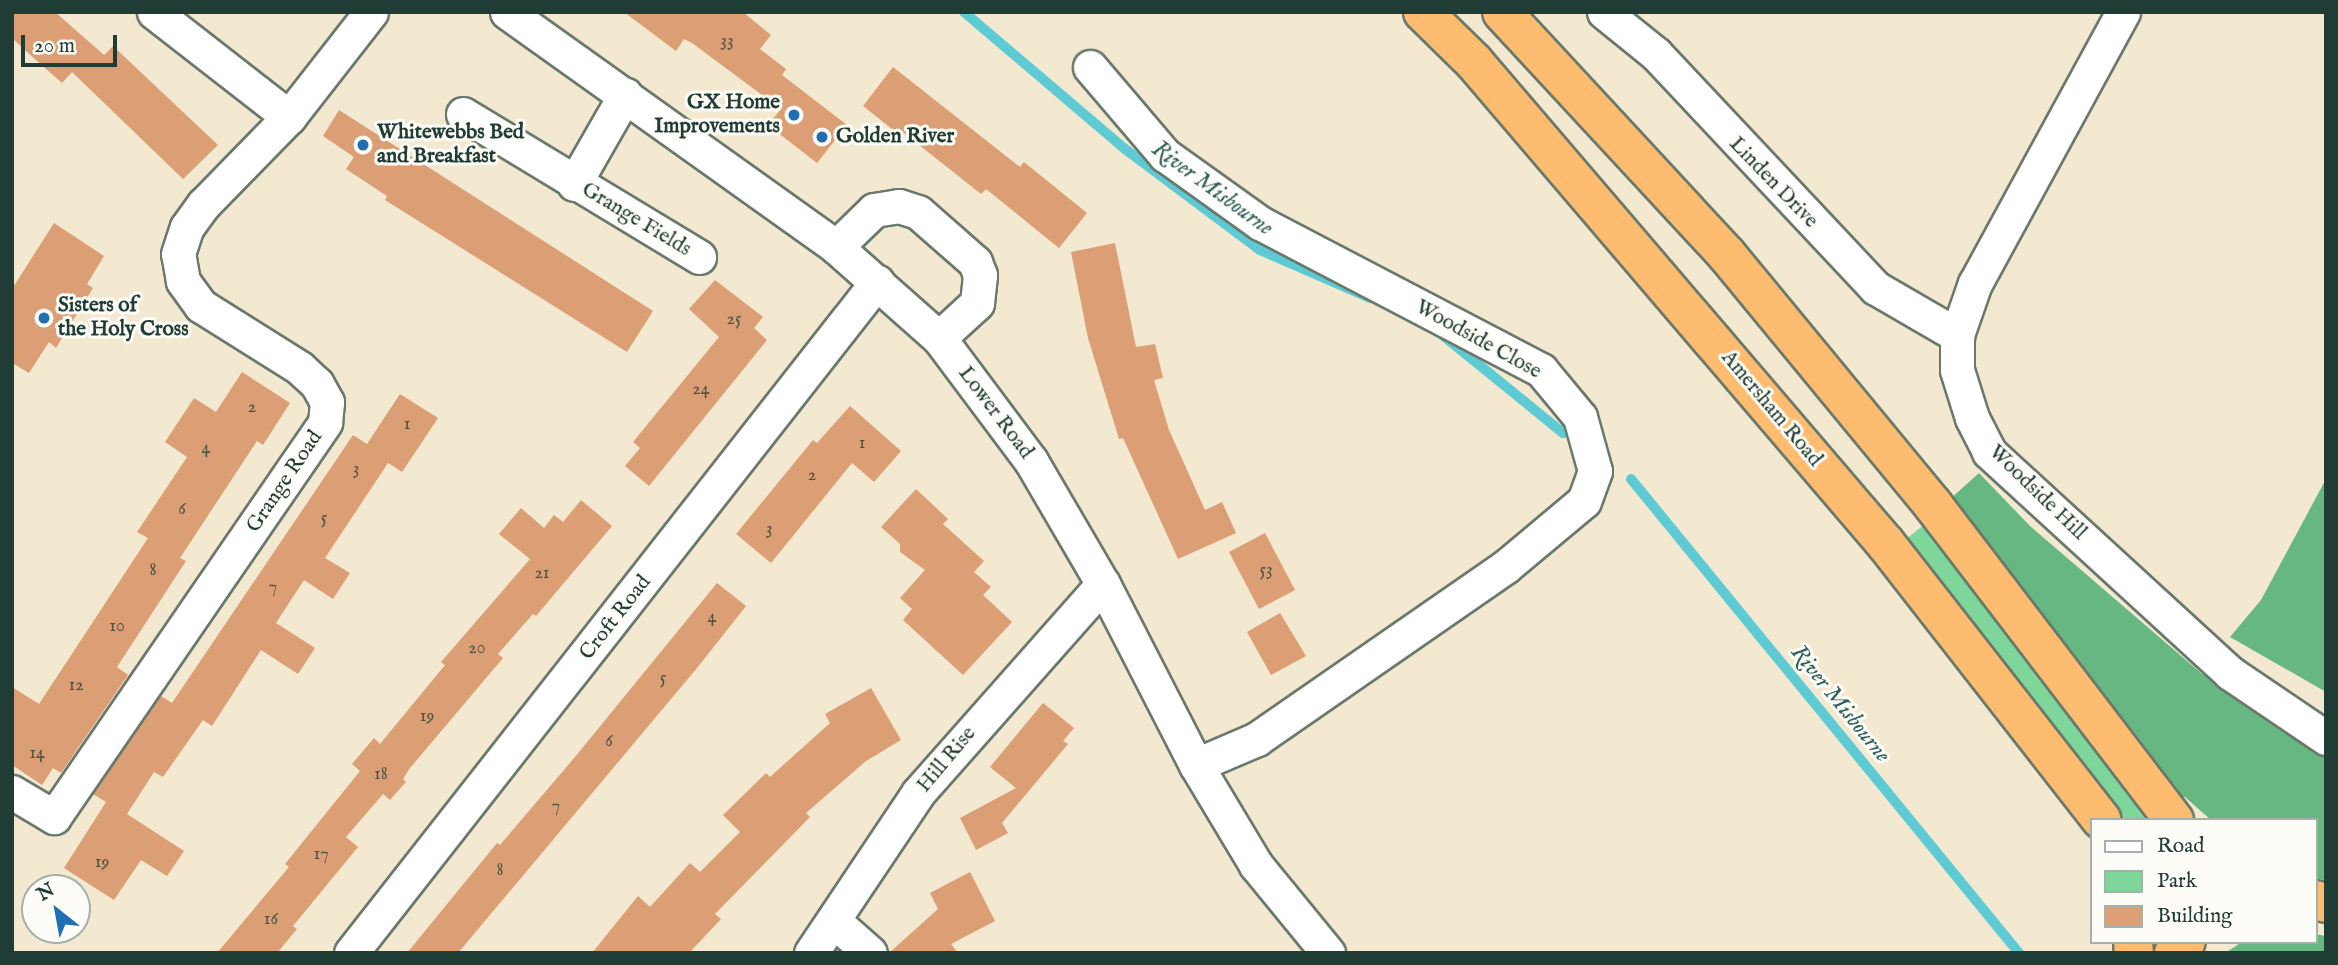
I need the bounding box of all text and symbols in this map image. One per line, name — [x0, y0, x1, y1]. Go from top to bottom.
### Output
scale bar — [24, 21, 121, 65]
house number: 33 — [720, 31, 734, 53]
text: 20 m — [34, 33, 75, 60]
place label: GX Home Improvements — [654, 90, 780, 140]
marker: GX Home Improvements — [786, 107, 802, 123]
place label: Whitewebbs Bed and Breakfast — [377, 120, 524, 170]
place label: Golden River — [836, 124, 954, 150]
marker: Golden River — [814, 129, 830, 145]
street label: Linden Drive — [1723, 132, 1823, 234]
water label: River Misbourne — [1146, 136, 1278, 242]
marker: Whitewebbs Bed and Breakfast — [355, 137, 371, 153]
street label: Grange Fields — [577, 178, 695, 262]
place label: Sisters of the Holy Cross — [58, 293, 189, 343]
street label: Woodside Close — [1411, 295, 1545, 385]
house number: 25 — [727, 309, 741, 331]
marker: Sisters of the Holy Cross — [36, 310, 52, 326]
street label: Amersham Road — [1715, 346, 1827, 472]
street label: Lower Road — [952, 362, 1038, 464]
house number: 24 — [692, 379, 710, 401]
house number: 2 — [248, 397, 256, 419]
house number: 1 — [404, 414, 410, 436]
street label: Grange Road — [242, 426, 328, 538]
house number: 1 — [859, 433, 865, 455]
house number: 4 — [202, 438, 210, 460]
street label: Woodside Hill — [1983, 440, 2091, 546]
house number: 3 — [353, 459, 359, 481]
house number: 2 — [808, 465, 816, 487]
house number: 6 — [178, 499, 186, 521]
house number: 5 — [321, 508, 327, 530]
house number: 3 — [766, 519, 772, 541]
house number: 8 — [149, 560, 157, 582]
house number: 53 — [1259, 560, 1273, 582]
house number: 21 — [534, 563, 550, 585]
street label: Croft Road — [575, 571, 657, 665]
house number: 7 — [269, 577, 277, 599]
house number: 4 — [708, 607, 716, 629]
house number: 10 — [109, 616, 125, 638]
house number: 20 — [468, 638, 486, 660]
water label: River Misbourne — [1784, 640, 1896, 768]
house number: 5 — [660, 668, 666, 690]
house number: 12 — [68, 675, 84, 697]
house number: 19 — [420, 706, 434, 728]
street label: Hill Rise — [912, 722, 982, 798]
house number: 6 — [605, 731, 613, 753]
house number: 14 — [29, 743, 45, 765]
house number: 18 — [374, 764, 388, 786]
house number: 7 — [552, 796, 560, 818]
legend — [2090, 818, 2317, 944]
text: Road — [2157, 833, 2204, 860]
house number: 17 — [313, 844, 329, 866]
house number: 19 — [95, 852, 109, 874]
house number: 8 — [496, 860, 504, 882]
text: Park — [2157, 868, 2197, 895]
north arrow — [21, 874, 91, 944]
text: N — [33, 878, 59, 907]
text: Building — [2157, 903, 2232, 930]
house number: 16 — [264, 909, 278, 931]

